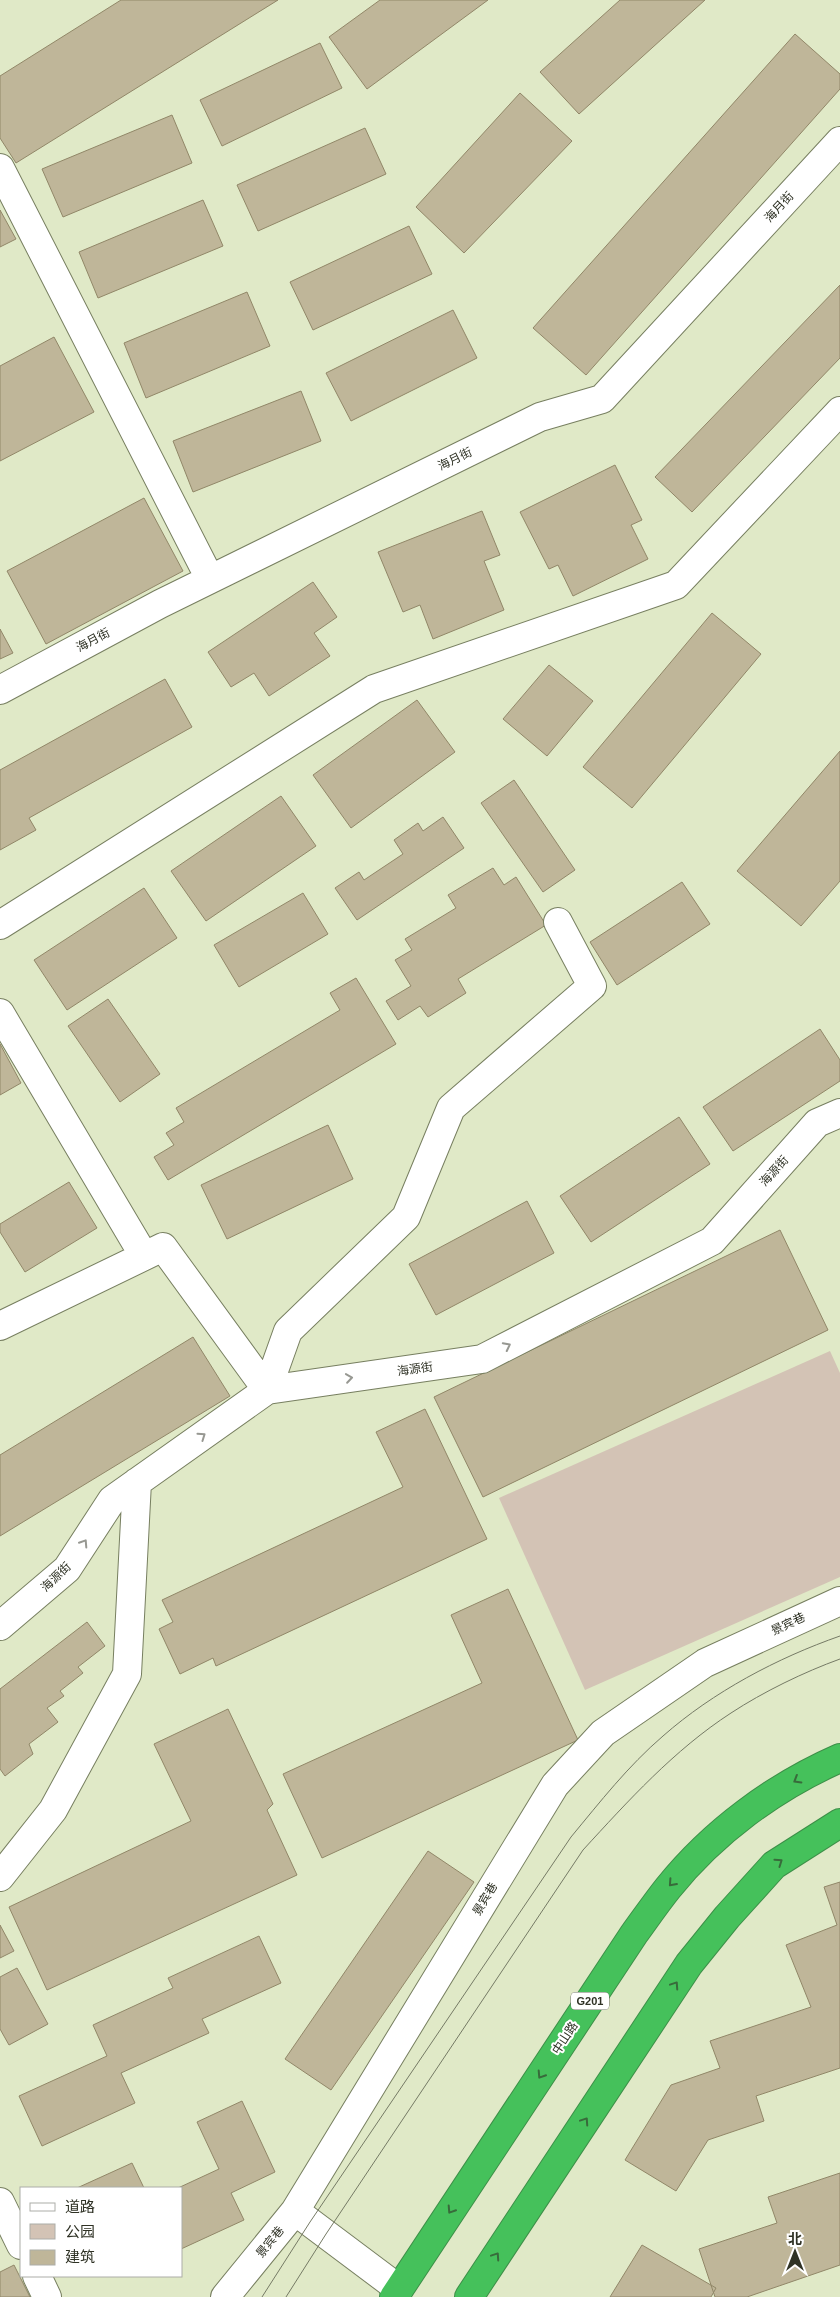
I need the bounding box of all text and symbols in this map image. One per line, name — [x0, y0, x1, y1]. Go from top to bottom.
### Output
street label: 海月街 — [762, 189, 796, 225]
street label: 海月街 — [436, 445, 474, 473]
street label: 海月街 — [74, 625, 112, 655]
street label: 海源街 — [757, 1153, 791, 1189]
one-way arrow — [502, 1342, 511, 1352]
street label: 海源街 — [396, 1360, 434, 1378]
one-way arrow — [346, 1373, 354, 1384]
one-way arrow — [197, 1433, 206, 1442]
one-way arrow — [78, 1539, 87, 1549]
street label: 海源街 — [38, 1559, 74, 1595]
street label: 景宾巷 — [769, 1610, 807, 1638]
one-way arrow — [793, 1774, 802, 1784]
one-way arrow — [774, 1859, 783, 1868]
one-way arrow — [669, 1878, 678, 1887]
street label: 景宾巷 — [470, 1880, 500, 1918]
one-way arrow — [669, 1982, 678, 1991]
road number: G201 — [571, 1992, 609, 2010]
street label: 中山路 — [549, 2019, 581, 2057]
one-way arrow — [538, 2069, 547, 2079]
one-way arrow — [579, 2117, 589, 2126]
legend — [20, 2187, 182, 2277]
text: 道路 — [65, 2198, 95, 2215]
one-way arrow — [448, 2205, 457, 2214]
text: 公园 — [65, 2223, 95, 2240]
street label: 景宾巷 — [253, 2224, 287, 2260]
north arrow — [770, 2227, 820, 2277]
text: 北 — [788, 2231, 802, 2247]
text: 建筑 — [65, 2248, 95, 2265]
one-way arrow — [489, 2253, 499, 2262]

